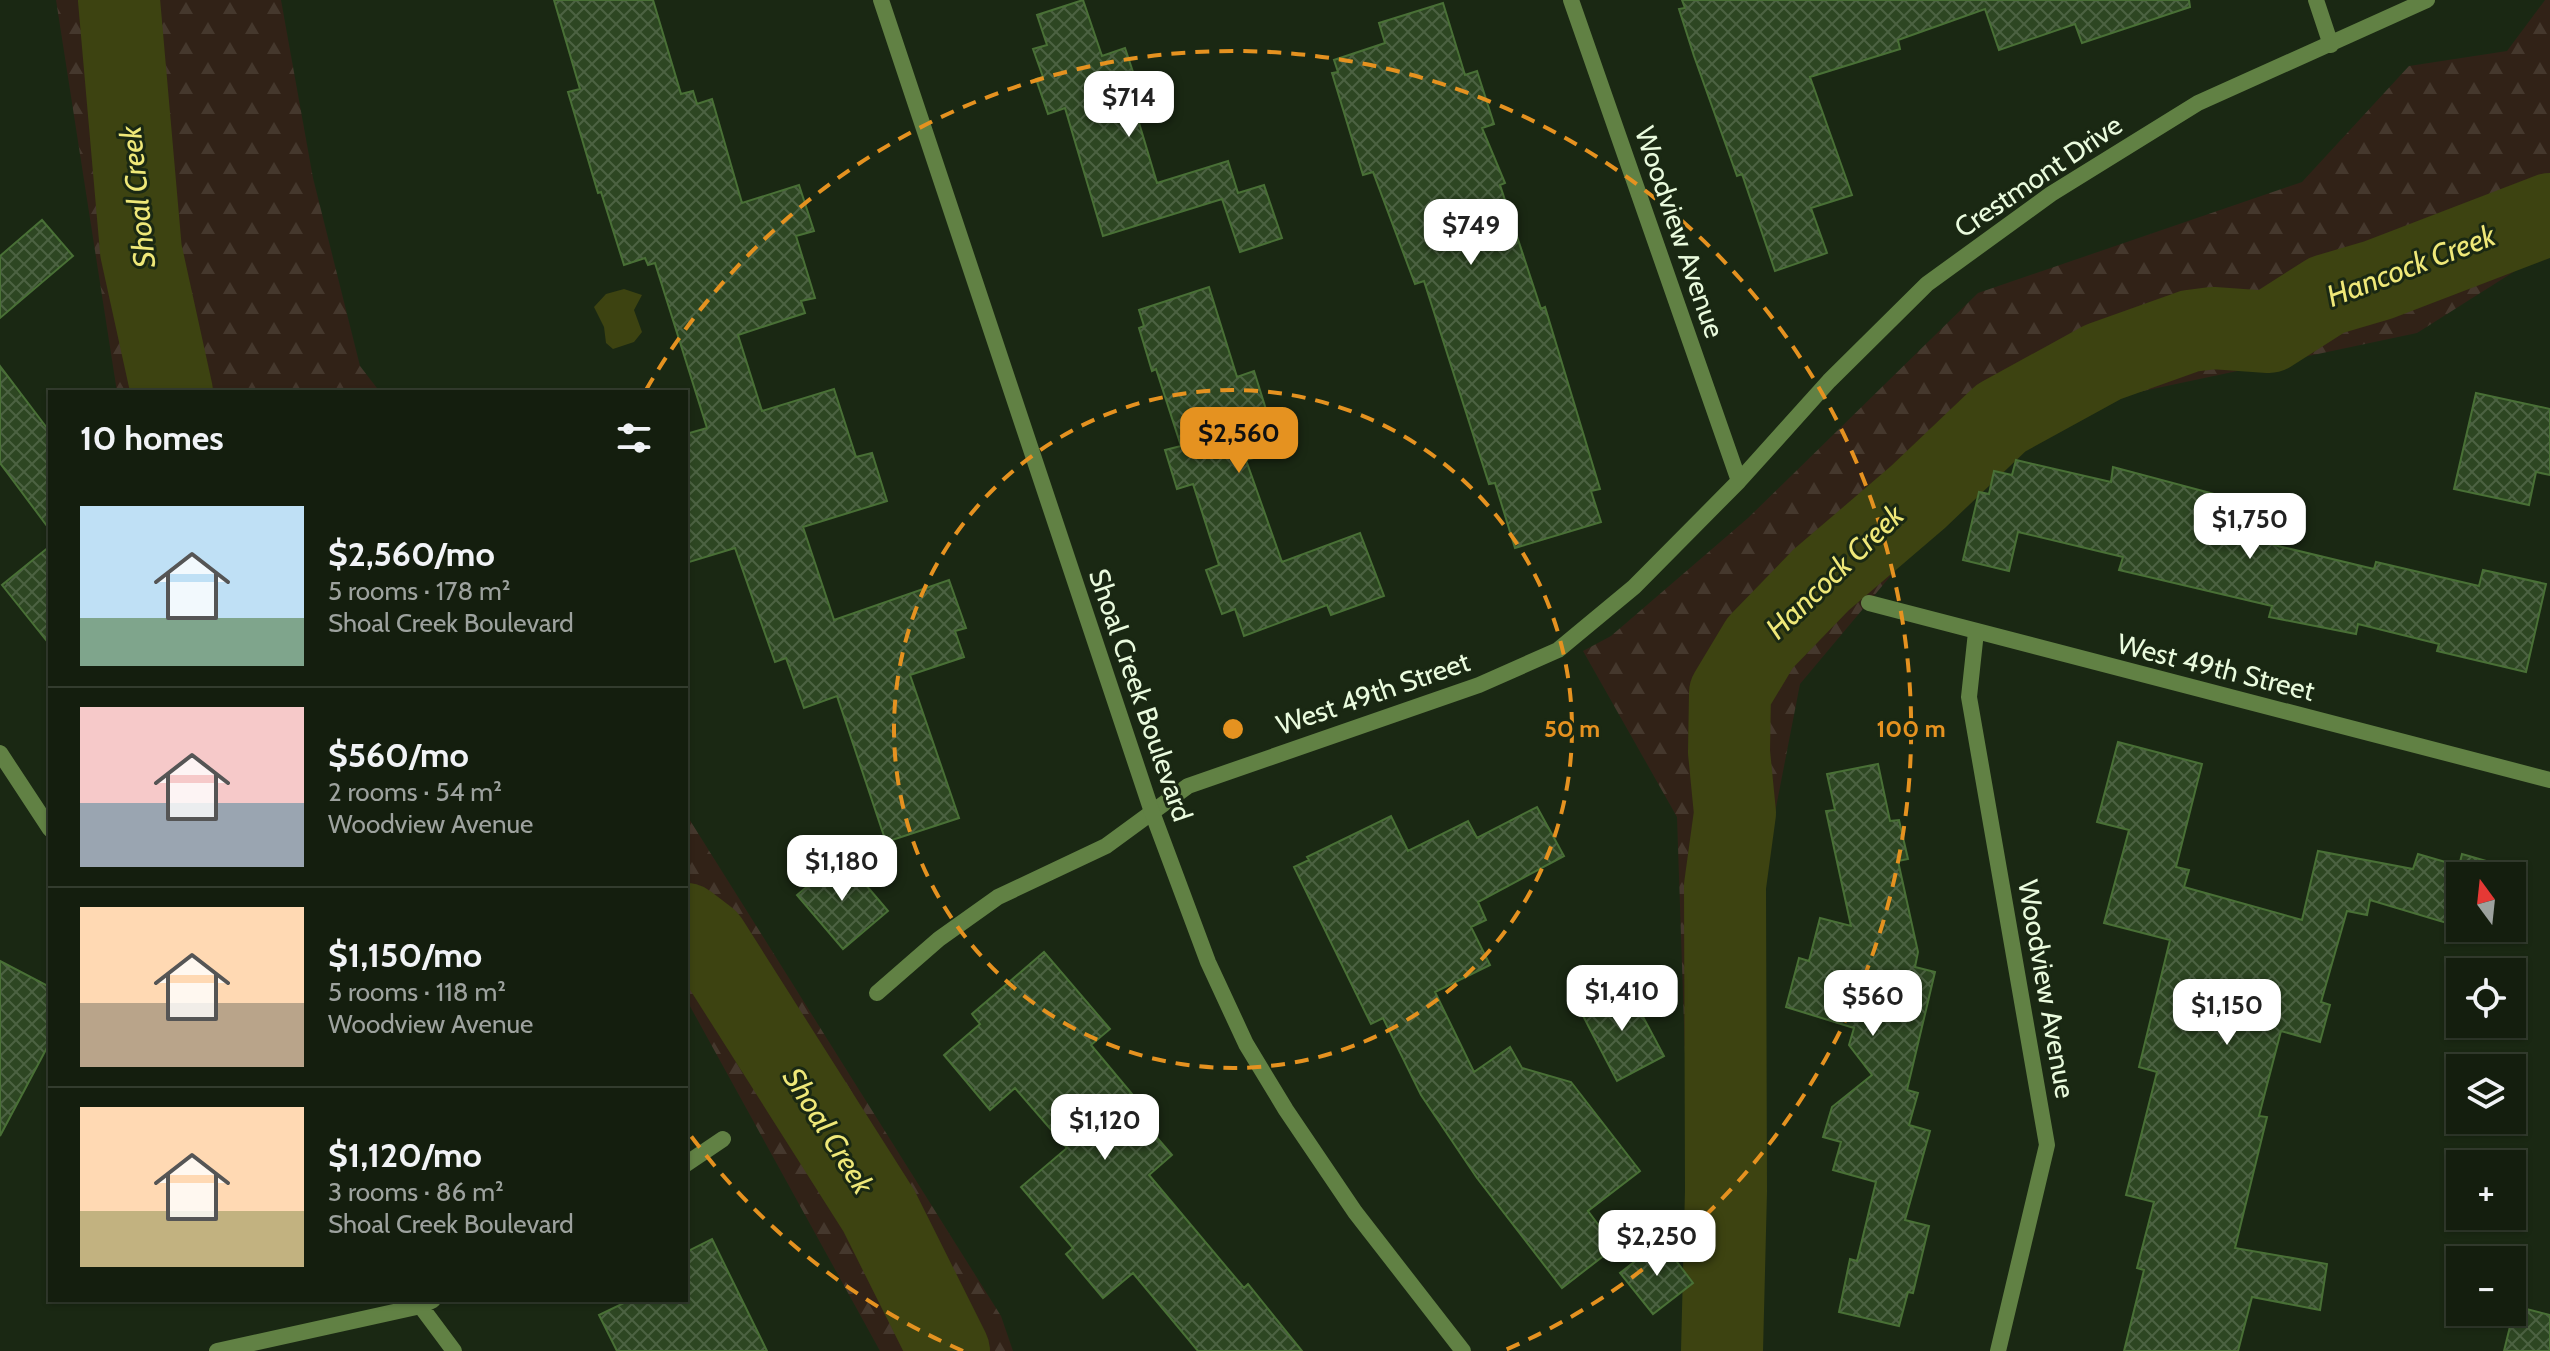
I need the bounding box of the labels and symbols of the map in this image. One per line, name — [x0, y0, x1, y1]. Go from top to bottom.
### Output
pin: $714 — [1082, 71, 1176, 139]
street label: Crestmont Drive — [1948, 107, 2128, 245]
street label: Woodview Avenue — [1628, 122, 1732, 342]
water label: Shoal Creek — [112, 123, 163, 270]
pin: $749 — [1424, 199, 1518, 267]
water label: Hancock Creek — [2321, 216, 2501, 315]
pin: $2,560 — [1174, 407, 1304, 475]
pin: $1,750 — [2185, 493, 2315, 561]
water label: Hancock Creek — [1758, 496, 1912, 647]
street label: Shoal Creek Boulevard — [1082, 564, 1200, 826]
street label: West 49th Street — [2114, 626, 2318, 708]
street label: West 49th Street — [1272, 644, 1474, 742]
text: 50 m — [1544, 714, 1600, 743]
text: 100 m — [1876, 714, 1946, 743]
centre of rings — [1219, 715, 1247, 743]
pin: $1,180 — [777, 835, 907, 903]
north arrow — [2446, 862, 2526, 942]
street label: Woodview Avenue — [2011, 877, 2083, 1101]
pin: $1,410 — [1557, 965, 1687, 1033]
pin: $560 — [1826, 970, 1920, 1038]
pin: $1,150 — [2162, 979, 2292, 1047]
water label: Shoal Creek — [775, 1061, 882, 1202]
pin: $1,120 — [1040, 1094, 1170, 1162]
pin: $2,250 — [1592, 1210, 1722, 1278]

